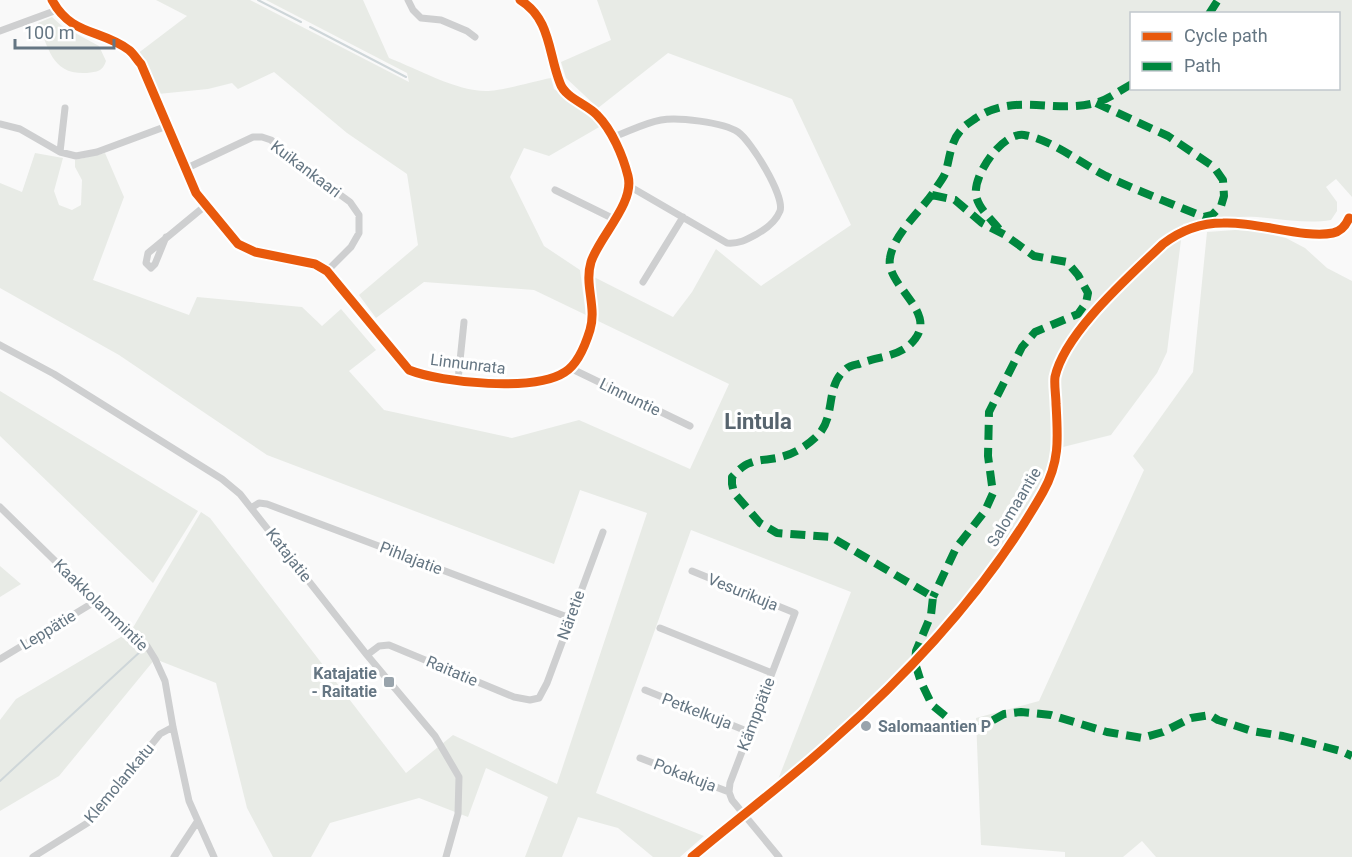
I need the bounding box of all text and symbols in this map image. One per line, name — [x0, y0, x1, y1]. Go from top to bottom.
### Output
scale bar — [15, 12, 114, 50]
legend — [1130, 12, 1340, 90]
text: 100 m — [24, 22, 75, 43]
text: Cycle path — [1184, 25, 1268, 46]
text: Path — [1184, 55, 1221, 76]
street label: Kuikankaari — [267, 136, 345, 202]
street label: Linnunrata — [429, 350, 507, 378]
street label: Linnuntie — [596, 374, 664, 420]
district label: Lintula — [724, 409, 792, 434]
street label: Salomaantie — [983, 464, 1045, 550]
street label: Katajatie — [262, 524, 316, 586]
street label: Pihlajatie — [377, 537, 445, 579]
street label: Kaakkolammintie — [50, 555, 152, 655]
street label: Vesurikuja — [705, 569, 781, 615]
street label: Näretie — [553, 588, 589, 642]
street label: Leppätie — [17, 606, 79, 654]
street label: Raitatie — [423, 652, 481, 690]
place label: Katajatie - Raitatie — [311, 664, 377, 701]
marker: Katajatie - Raitatie — [382, 675, 396, 689]
street label: Kämppätie — [733, 675, 779, 753]
street label: Petkelkuja — [659, 689, 735, 733]
place label: Salomaantien P — [878, 717, 991, 736]
marker: Salomaantien P — [859, 719, 873, 733]
street label: Klemolankatu — [80, 739, 158, 827]
street label: Pokakuja — [651, 754, 719, 796]

